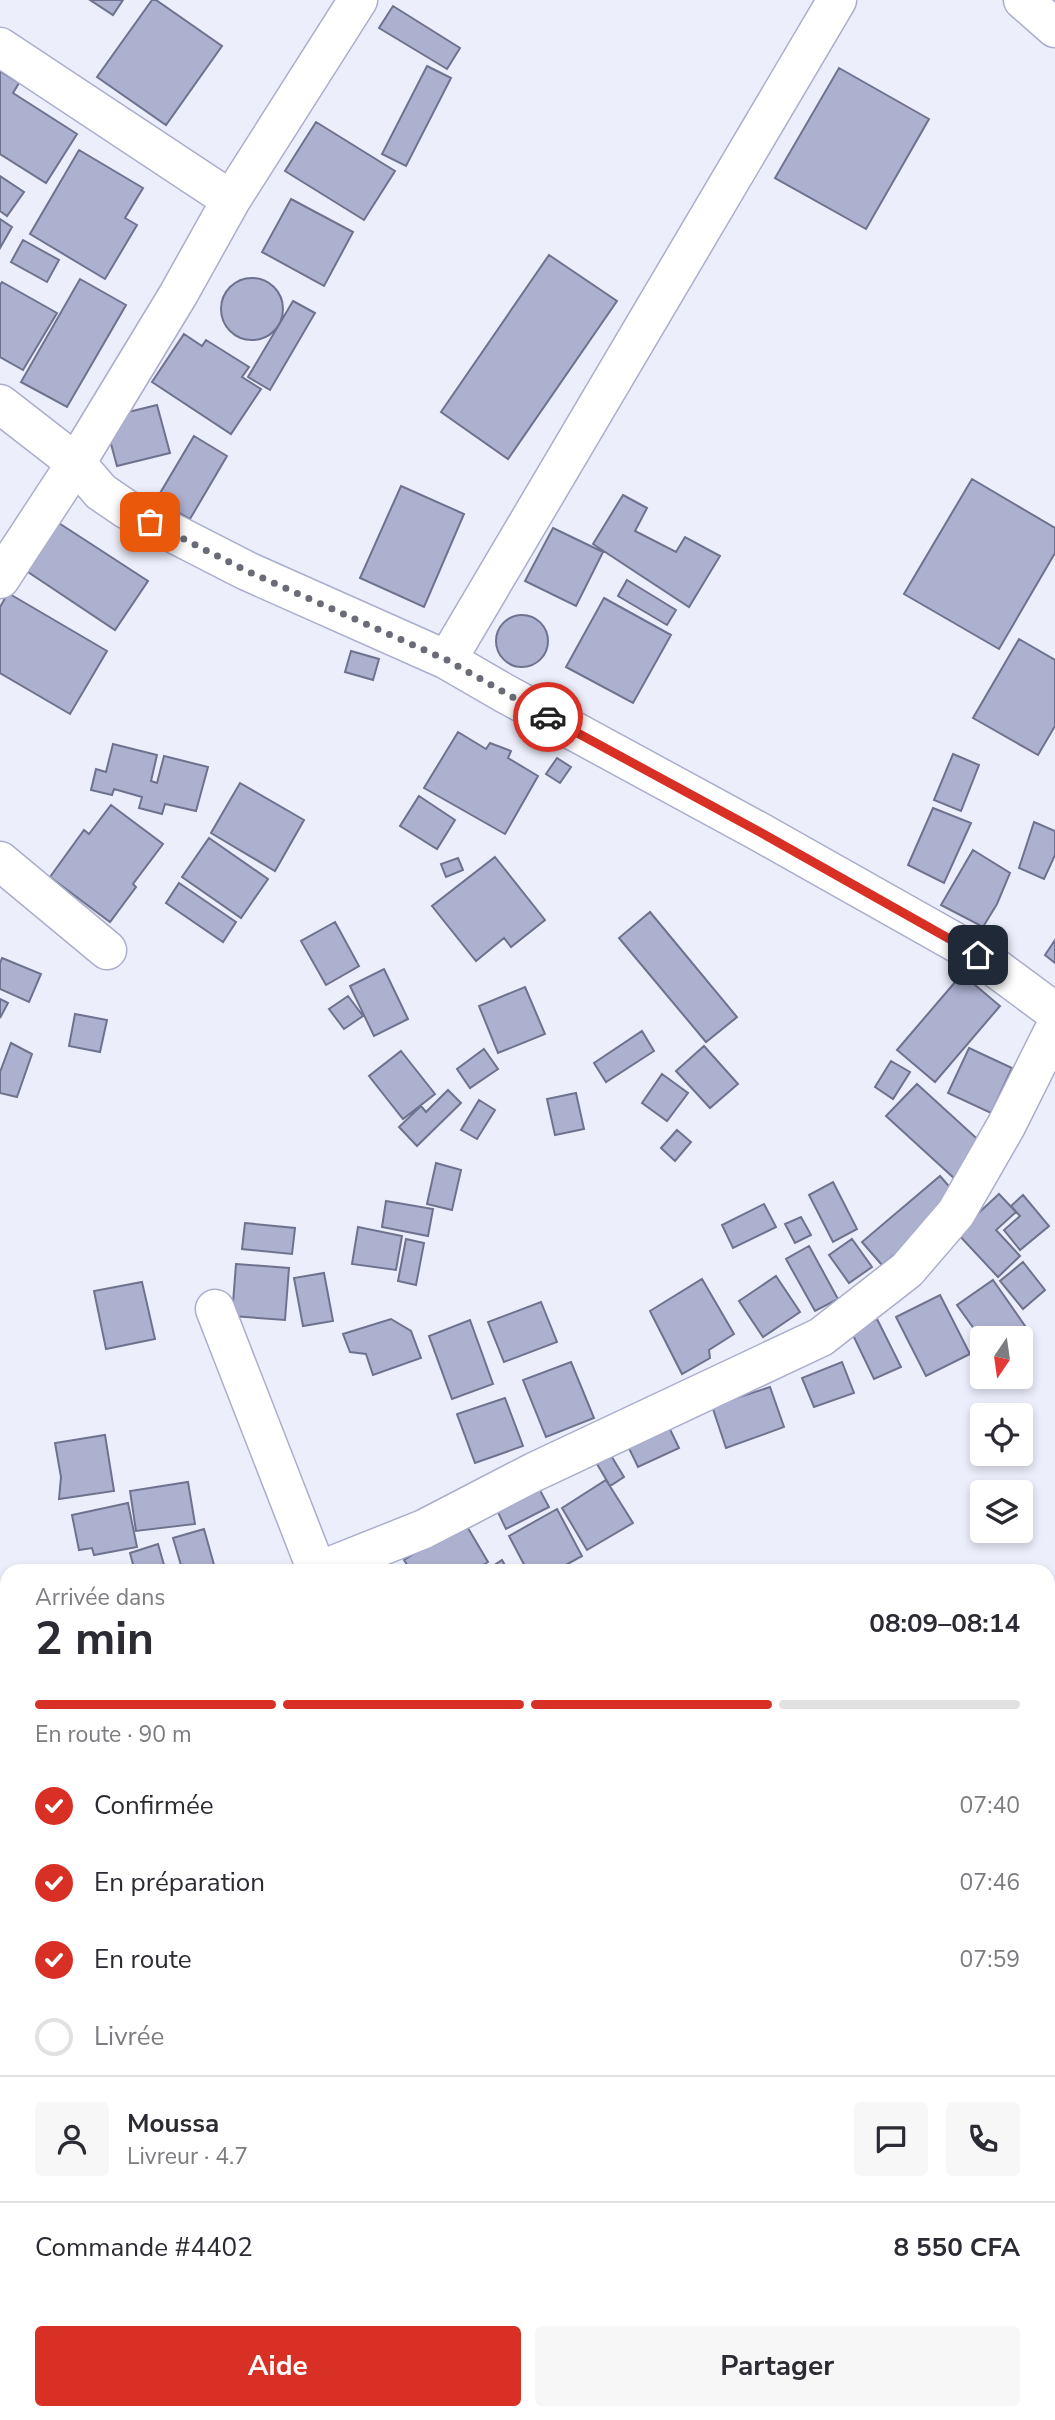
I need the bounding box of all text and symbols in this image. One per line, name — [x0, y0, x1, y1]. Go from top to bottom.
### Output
pin — [120, 492, 180, 552]
icon: bag — [131, 503, 169, 541]
courier — [513, 682, 583, 752]
icon: car — [529, 698, 567, 736]
pin — [948, 925, 1008, 985]
icon: home — [959, 936, 997, 974]
north arrow — [970, 1326, 1032, 1390]
map controls — [970, 1326, 1033, 1543]
button: locate — [970, 1403, 1033, 1466]
button: layers — [970, 1480, 1033, 1543]
text: Arrivée dans — [35, 1582, 165, 1613]
text: 08:09–08:14 — [869, 1606, 1020, 1641]
text: 2 min — [35, 1607, 154, 1670]
text: En route · 90 m — [35, 1719, 192, 1750]
icon: check — [35, 1787, 73, 1825]
text: Confirmée — [94, 1788, 214, 1823]
text: 07:40 — [960, 1790, 1020, 1821]
icon: check — [35, 1864, 73, 1902]
text: En préparation — [94, 1865, 265, 1900]
text: 07:46 — [960, 1867, 1020, 1898]
icon: check — [35, 1941, 73, 1979]
text: En route — [94, 1942, 192, 1977]
text: 07:59 — [960, 1944, 1020, 1975]
text: Livrée — [94, 2019, 164, 2054]
button: person — [35, 2102, 109, 2176]
button: chat — [854, 2102, 928, 2176]
button: phone — [946, 2102, 1020, 2176]
text: Moussa — [127, 2106, 219, 2141]
text: Livreur · 4.7 — [127, 2141, 248, 2172]
text: Commande #4402 — [35, 2230, 253, 2265]
text: 8 550 CFA — [893, 2230, 1020, 2265]
button: Aide — [35, 2326, 521, 2406]
button: Partager — [535, 2326, 1020, 2406]

